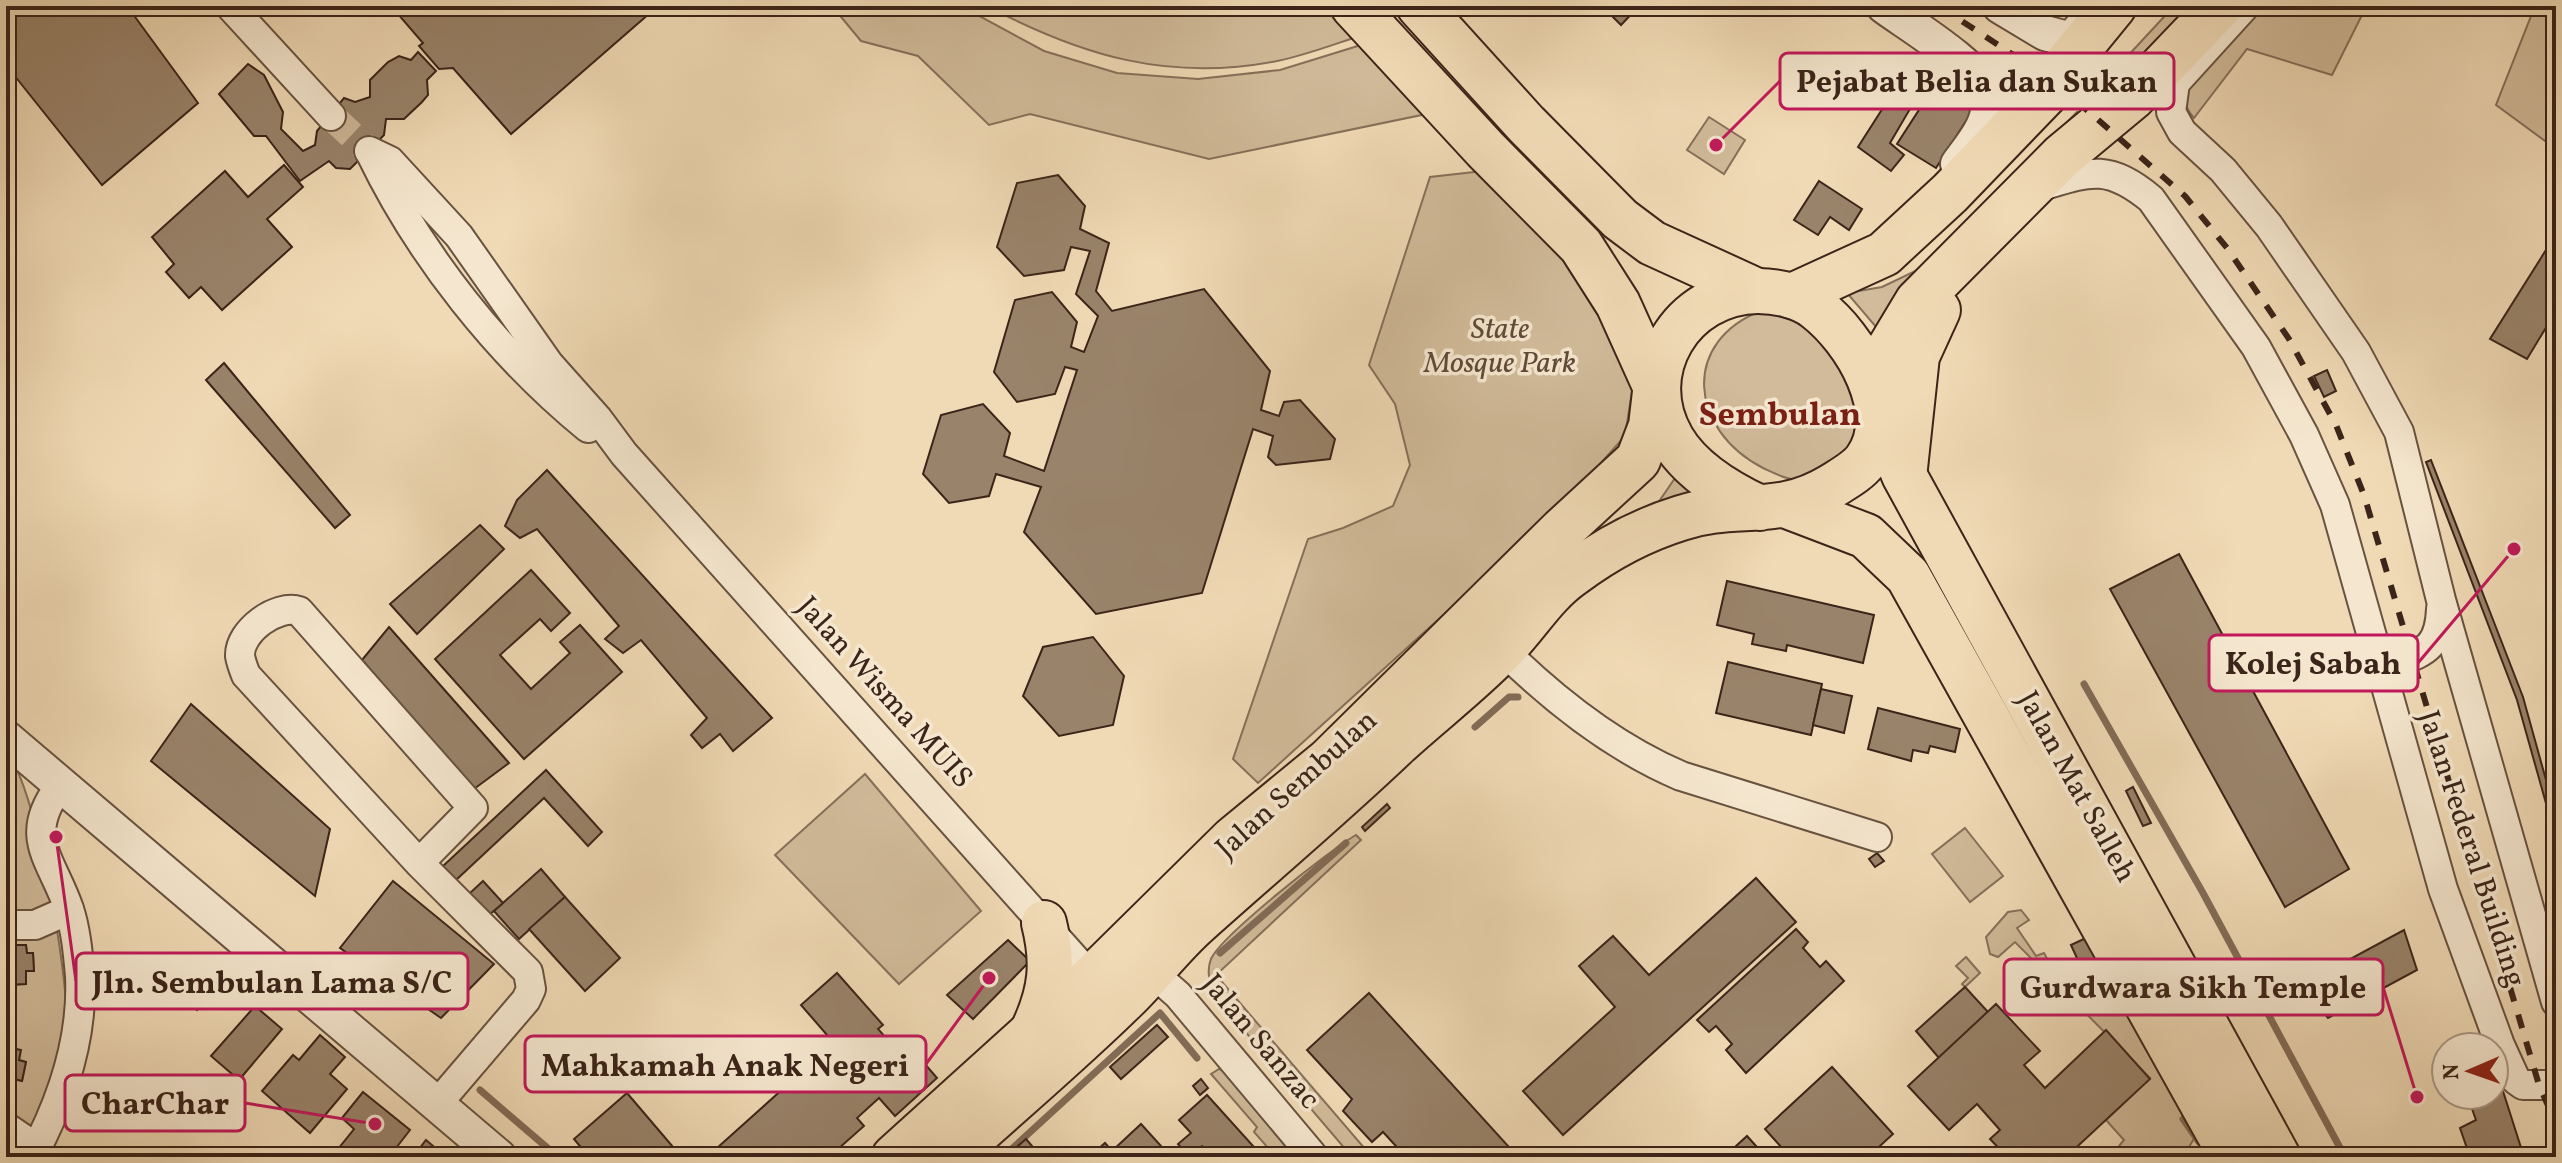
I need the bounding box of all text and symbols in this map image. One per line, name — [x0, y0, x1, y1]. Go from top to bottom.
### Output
callout: Pejabat Belia dan Sukan — [1780, 53, 2174, 109]
text: Pejabat Belia dan Sukan — [1796, 62, 2158, 106]
park label: State Mosque Park — [1423, 309, 1576, 385]
district label: Sembulan — [1699, 393, 1861, 440]
street label: Jalan Wisma MUIS — [786, 588, 982, 798]
callout: Kolej Sabah — [2209, 635, 2418, 691]
text: Kolej Sabah — [2225, 644, 2401, 688]
street label: Jalan Mat Salleh — [2006, 684, 2146, 890]
street label: Jalan Sembulan — [1207, 701, 1387, 869]
street label: Jalan Federal Building — [2406, 705, 2536, 993]
callout: Jln. Sembulan Lama S/C — [76, 953, 468, 1009]
callout: Gurdwara Sikh Temple — [2004, 959, 2383, 1015]
text: Jln. Sembulan Lama S/C — [91, 963, 452, 1007]
street label: Jalan Sanzac — [1191, 965, 1329, 1119]
text: Gurdwara Sikh Temple — [2020, 968, 2366, 1012]
north arrow — [2430, 1031, 2510, 1111]
callout: Mahkamah Anak Negeri — [525, 1036, 926, 1092]
text: Mahkamah Anak Negeri — [541, 1046, 909, 1090]
text: N — [2437, 1063, 2468, 1080]
callout: CharChar — [65, 1075, 245, 1131]
text: CharChar — [81, 1084, 229, 1128]

